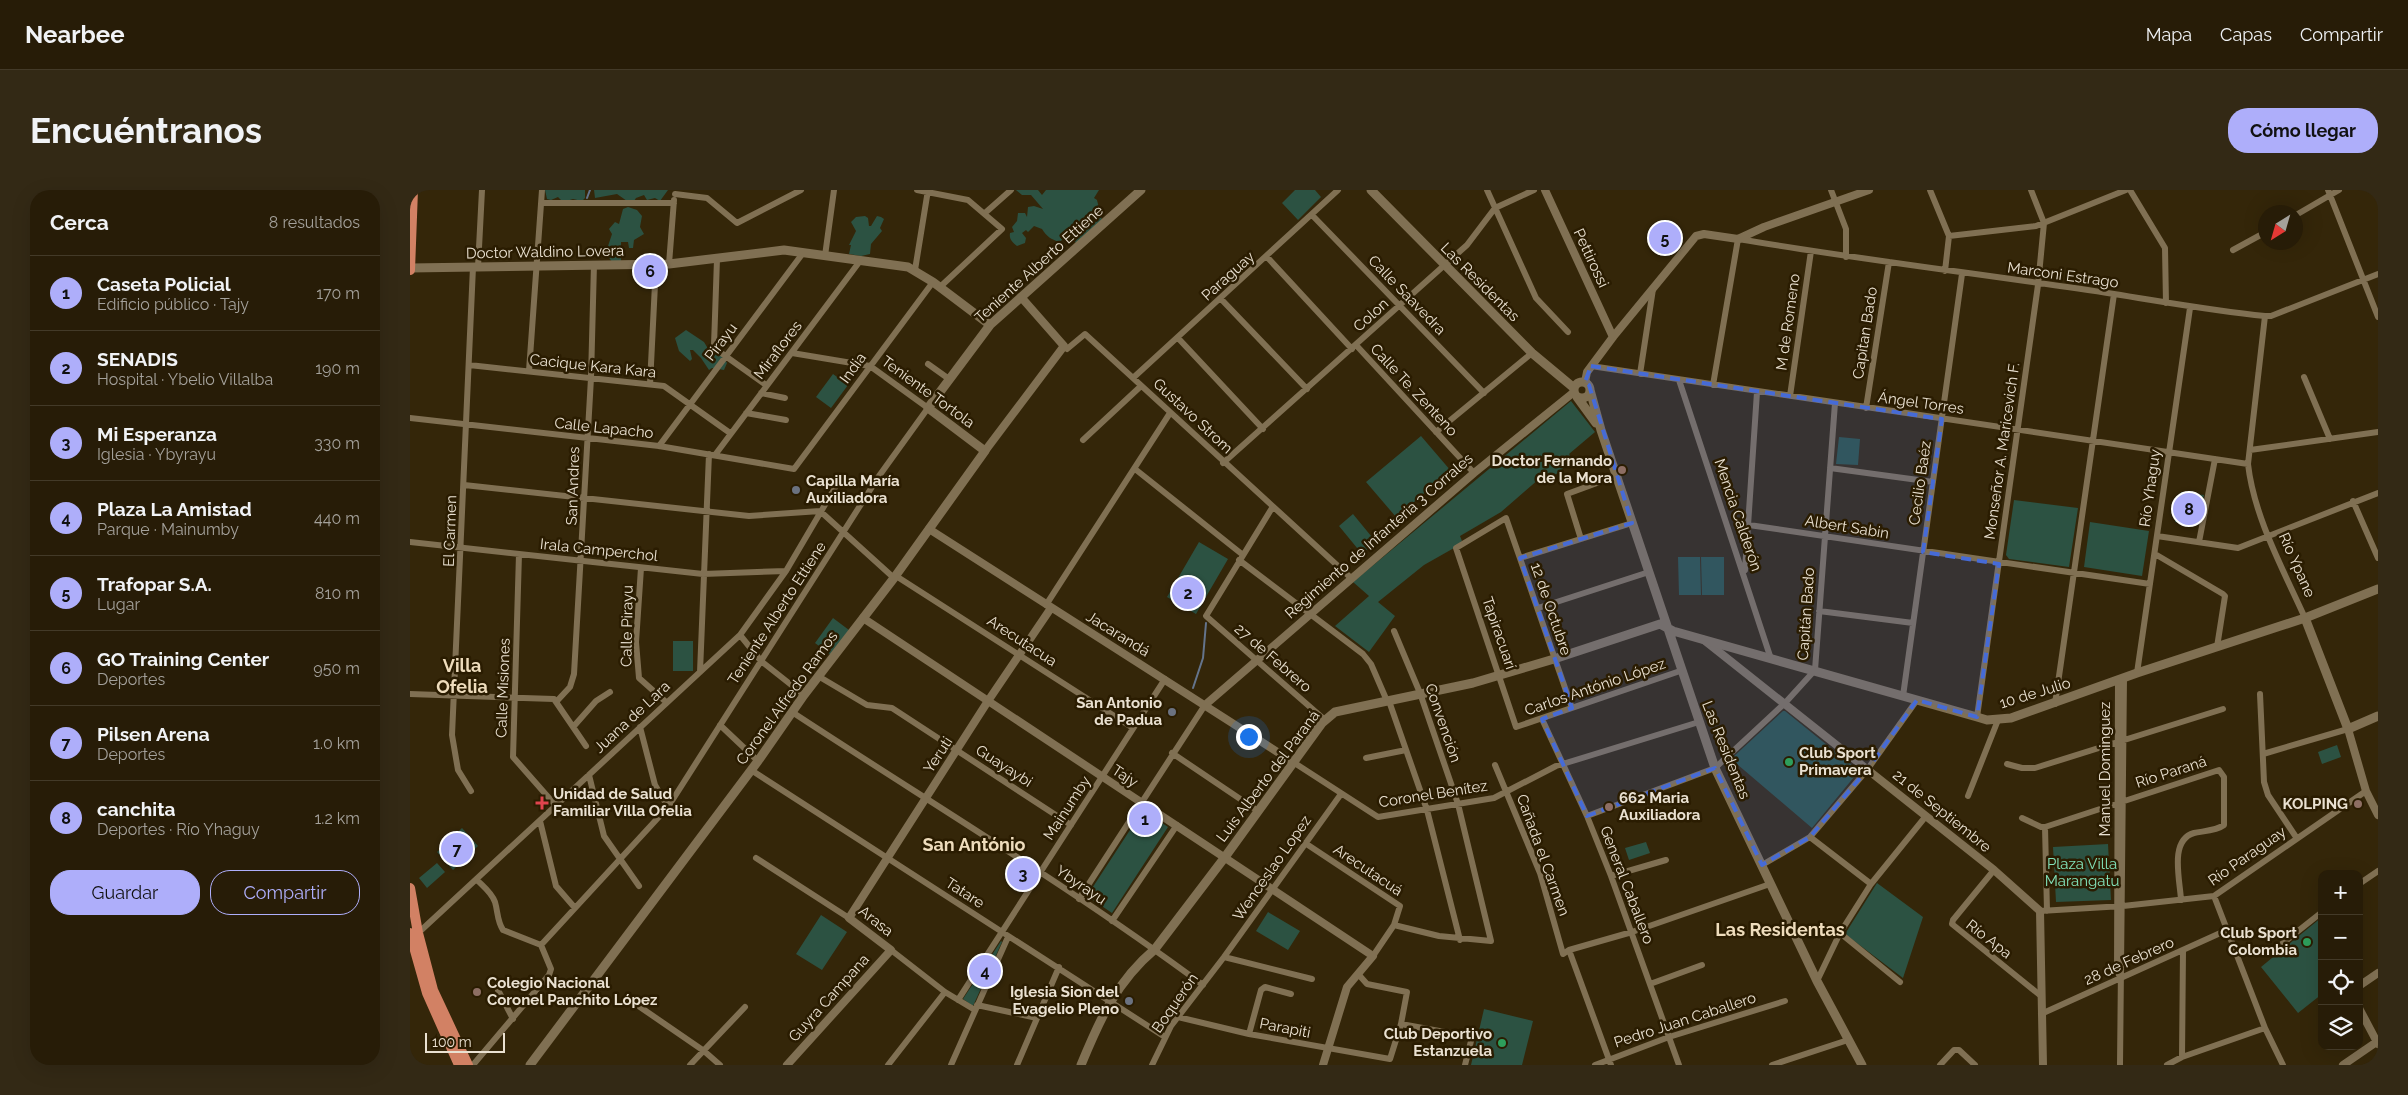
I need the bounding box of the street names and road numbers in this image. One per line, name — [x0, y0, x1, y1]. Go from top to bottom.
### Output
street label: Teniente Alberto Ettiene — [971, 201, 1107, 326]
street label: Pettirossi — [1570, 226, 1612, 290]
street label: Las Residentas — [1437, 239, 1523, 325]
street label: Doctor Waldino Lovera — [466, 242, 624, 262]
street label: Paraguay — [1198, 248, 1258, 304]
street label: Calle Saavedra — [1364, 251, 1450, 339]
street label: Marconi Estrago — [2006, 258, 2120, 292]
street label: M de Romeno — [1772, 272, 1804, 372]
street label: Capitan Bado — [1849, 286, 1881, 380]
street label: Colon — [1350, 295, 1392, 335]
street label: Miraflores — [750, 317, 806, 383]
street label: Pirayu — [701, 319, 741, 365]
street label: Calle Te. Zenteno — [1367, 340, 1461, 440]
street label: India — [836, 349, 870, 387]
street label: Cacique Kara Kara — [529, 350, 657, 382]
street label: Teniente Tortola — [878, 352, 978, 432]
street label: Monseñor A. Maricevich F. — [1981, 361, 2023, 541]
street label: Gustavo Strom — [1150, 375, 1236, 457]
street label: Ángel Torres — [1877, 388, 1965, 418]
street label: Calle Lapacho — [554, 414, 654, 442]
street label: Cecilio Baéz — [1905, 440, 1935, 526]
street label: San Andres — [563, 446, 583, 526]
street label: Río Yhaguy — [2136, 448, 2164, 528]
street label: Regimiento de Infanteria 3 Corrales — [1281, 449, 1477, 623]
street label: Mencia Calderón — [1710, 457, 1766, 573]
street label: El Carmen — [440, 495, 460, 567]
street label: Albert Sabin — [1804, 511, 1890, 543]
street label: Río Ypane — [2275, 530, 2319, 600]
street label: Irala Camperchol — [539, 535, 660, 565]
street label: Teniente Alberto Ettiene — [724, 538, 830, 688]
street label: 12 de Octubre — [1527, 560, 1575, 658]
street label: Capitán Bado — [1794, 567, 1818, 661]
street label: Calle Pirayu — [617, 585, 637, 667]
street label: Tapiracuarí — [1478, 594, 1520, 672]
street label: Jacarandá — [1083, 607, 1153, 661]
street label: Arecutacua — [984, 612, 1060, 670]
street label: 27 de Febrero — [1231, 620, 1315, 696]
street label: Coronel Alfredo Ramos — [733, 628, 841, 768]
street label: Calle Misiones — [492, 638, 514, 738]
street label: Carlos António López — [1522, 654, 1668, 720]
street label: 10 de Julio — [1997, 674, 2073, 712]
street label: Juana de Lara — [590, 677, 674, 757]
street label: Convención — [1421, 681, 1465, 765]
street label: Las Residentas — [1698, 698, 1754, 802]
street label: Manuel Dominguez — [2096, 702, 2114, 836]
street label: Luis Alberto del Paraná — [1213, 707, 1323, 845]
street label: Yeruti — [920, 733, 956, 777]
street label: Guayaybi — [972, 741, 1036, 791]
street label: Río Paraná — [2133, 752, 2209, 792]
street label: Tajy — [1109, 761, 1141, 791]
street label: 21 de Septiembre — [1889, 766, 1995, 856]
street label: Mainumby — [1040, 772, 1094, 844]
street label: Coronel Benítez — [1377, 777, 1489, 811]
street label: Cañada el Carmen — [1513, 792, 1573, 918]
street label: Wenceslao Lopez — [1229, 812, 1315, 924]
street label: Río Paraguay — [2205, 823, 2289, 889]
street label: General Caballero — [1596, 824, 1658, 947]
street label: Arecutacuá — [1330, 840, 1406, 900]
street label: Ybyrayu — [1052, 862, 1110, 908]
street label: Tatare — [942, 874, 988, 912]
street label: Arasa — [855, 902, 897, 940]
street label: Río Apa — [1963, 916, 2015, 962]
street label: 28 de Febrero — [2081, 933, 2177, 989]
street label: Guyra Campana — [785, 951, 873, 1045]
street label: Boquerón — [1148, 970, 1202, 1036]
street label: Pedro Juan Caballero — [1612, 989, 1758, 1051]
street label: Parapiti — [1258, 1014, 1312, 1042]

